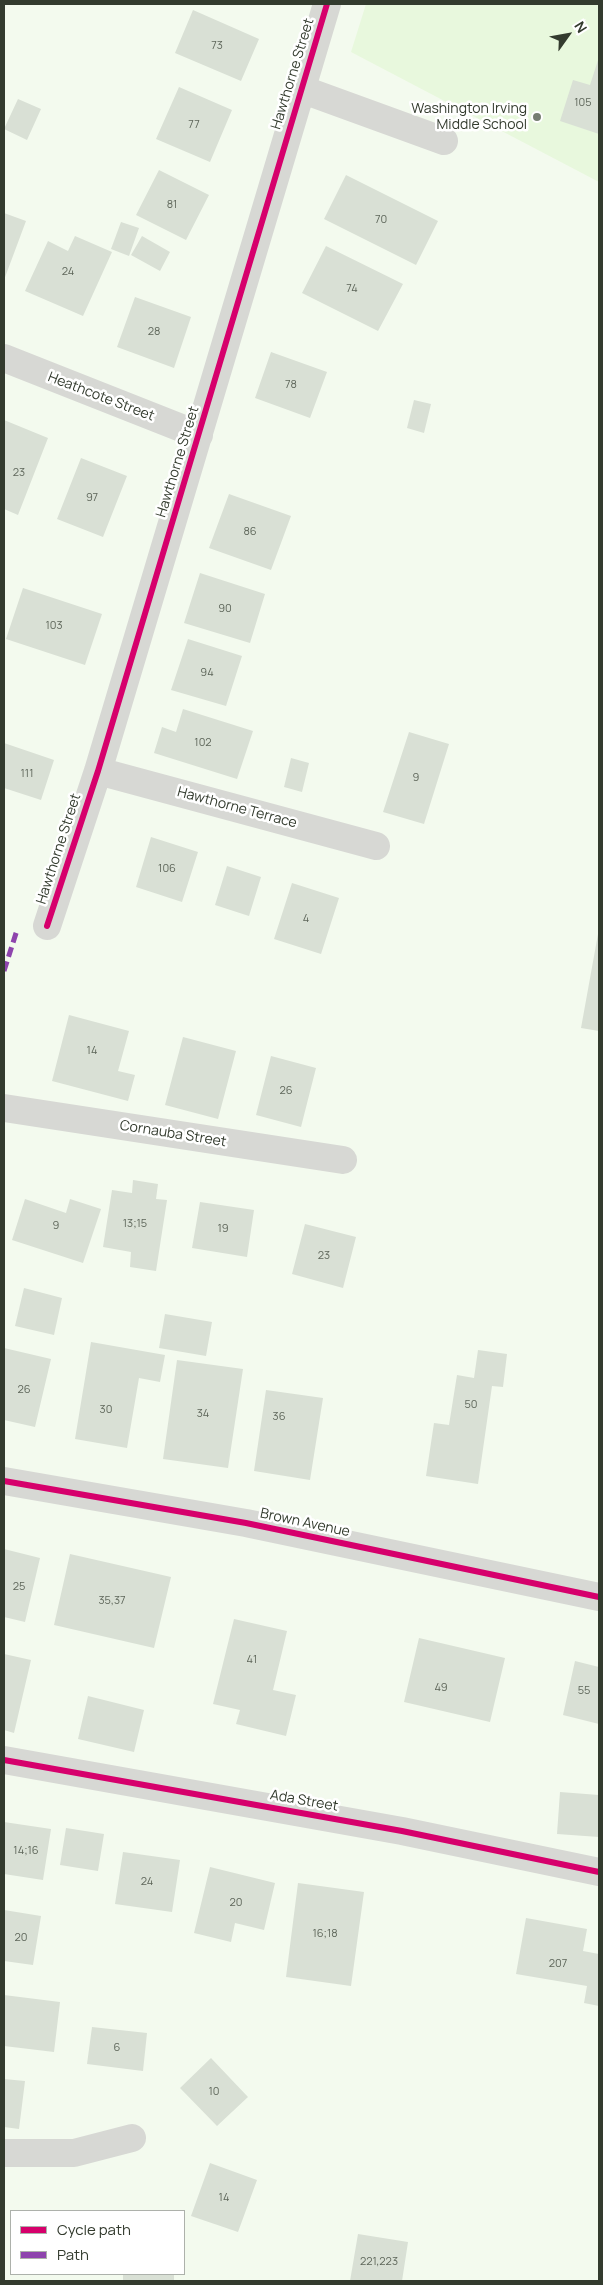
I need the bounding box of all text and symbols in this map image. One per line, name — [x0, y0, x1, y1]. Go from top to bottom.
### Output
north arrow — [543, 10, 593, 60]
street label: Hawthorne Street — [268, 16, 318, 132]
text: N — [570, 17, 592, 36]
house number: 73 — [211, 39, 223, 53]
house number: 105 — [574, 96, 592, 110]
place label: Washington Irving Middle School — [411, 101, 527, 134]
marker: Washington Irving Middle School — [531, 111, 543, 123]
house number: 77 — [188, 118, 200, 132]
house number: 81 — [167, 198, 177, 212]
house number: 70 — [375, 213, 387, 227]
house number: 24 — [62, 265, 74, 279]
house number: 74 — [346, 282, 358, 296]
house number: 28 — [148, 325, 160, 339]
street label: Heathcote Street — [45, 369, 157, 425]
house number: 78 — [285, 378, 297, 392]
street label: Hawthorne Street — [153, 404, 203, 520]
house number: 23 — [13, 466, 25, 480]
house number: 97 — [86, 491, 98, 505]
house number: 86 — [243, 525, 257, 539]
house number: 90 — [218, 602, 232, 616]
house number: 103 — [45, 619, 63, 633]
house number: 94 — [200, 666, 214, 680]
house number: 102 — [194, 736, 212, 750]
house number: 111 — [21, 767, 33, 781]
house number: 9 — [413, 771, 419, 785]
street label: Hawthorne Terrace — [175, 784, 299, 832]
street label: Hawthorne Street — [33, 792, 85, 906]
house number: 106 — [158, 862, 176, 876]
house number: 4 — [303, 912, 309, 926]
house number: 14 — [87, 1044, 97, 1058]
house number: 26 — [279, 1084, 293, 1098]
street label: Cornauba Street — [118, 1117, 228, 1151]
house number: 13;15 — [123, 1217, 147, 1231]
house number: 9 — [53, 1219, 59, 1233]
house number: 19 — [217, 1222, 229, 1236]
house number: 23 — [318, 1249, 330, 1263]
house number: 26 — [17, 1383, 31, 1397]
house number: 50 — [464, 1398, 478, 1412]
house number: 30 — [100, 1403, 112, 1417]
house number: 34 — [197, 1407, 209, 1421]
house number: 36 — [273, 1410, 285, 1424]
street label: Brown Avenue — [259, 1505, 351, 1541]
house number: 25 — [13, 1580, 25, 1594]
house number: 35,37 — [99, 1594, 125, 1608]
house number: 41 — [247, 1653, 257, 1667]
house number: 49 — [434, 1681, 448, 1695]
house number: 55 — [578, 1684, 590, 1698]
street label: Ada Street — [269, 1787, 339, 1815]
house number: 14;16 — [13, 1844, 39, 1858]
house number: 24 — [141, 1875, 153, 1889]
house number: 20 — [230, 1896, 242, 1910]
house number: 16;18 — [312, 1927, 338, 1941]
house number: 20 — [15, 1931, 27, 1945]
house number: 207 — [549, 1957, 567, 1971]
house number: 6 — [114, 2041, 120, 2055]
house number: 10 — [209, 2085, 219, 2099]
house number: 14 — [219, 2191, 229, 2205]
legend — [10, 2210, 185, 2275]
text: Cycle path — [57, 2219, 131, 2240]
text: Path — [57, 2244, 89, 2265]
house number: 221,223 — [360, 2255, 398, 2269]

